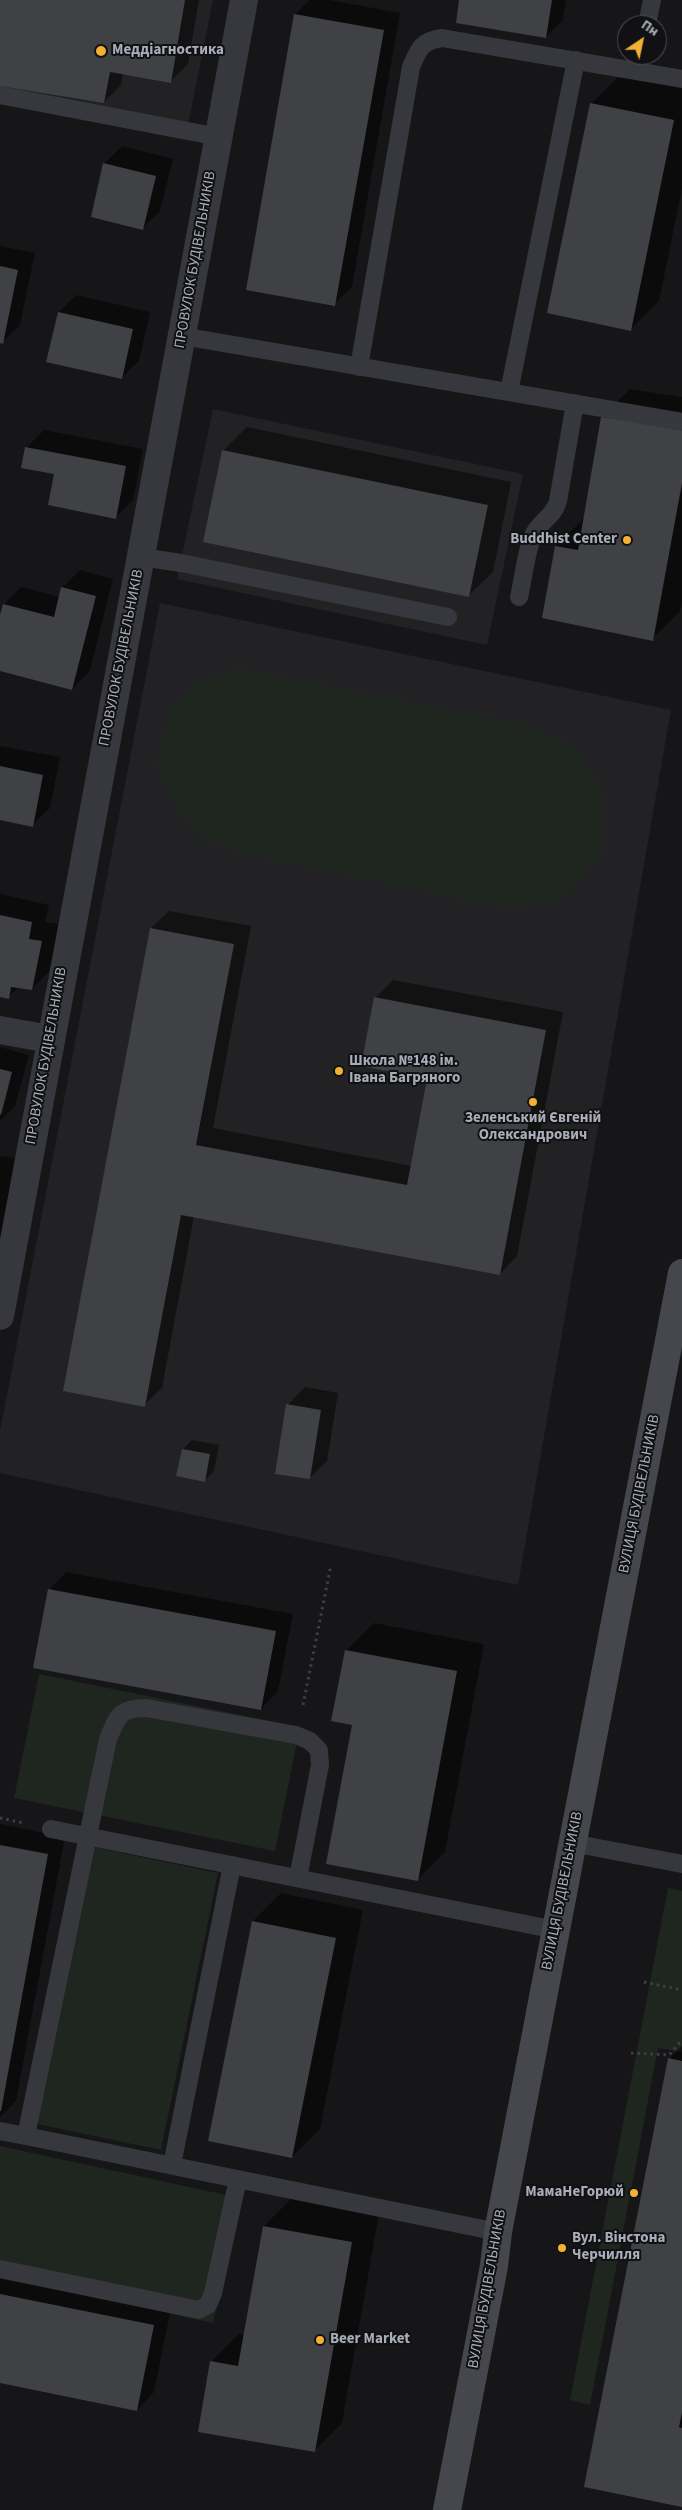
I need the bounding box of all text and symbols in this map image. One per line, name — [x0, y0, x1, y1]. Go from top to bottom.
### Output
north arrow — [617, 15, 667, 65]
text: Пн — [637, 15, 663, 42]
place label: Меддіагностика — [112, 42, 224, 60]
marker: Меддіагностика — [94, 44, 108, 58]
street label: ПРОВУЛОК БУДІВЕЛЬНИКІВ — [172, 170, 220, 350]
place label: Buddhist Center — [510, 531, 617, 549]
marker: Buddhist Center — [621, 534, 633, 546]
street label: ПРОВУЛОК БУДІВЕЛЬНИКІВ — [96, 568, 148, 748]
street label: ПРОВУЛОК БУДІВЕЛЬНИКІВ — [23, 966, 71, 1146]
place label: Школа №148 ім. Івана Багряного — [349, 1053, 460, 1088]
marker: Школа №148 ім. Івана Багряного — [333, 1065, 345, 1077]
marker: Зеленський Євгеній Олександрович — [527, 1096, 539, 1108]
place label: Зеленський Євгеній Олександрович — [465, 1110, 601, 1145]
street label: ВУЛИЦЯ БУДІВЕЛЬНИКІВ — [616, 1413, 664, 1575]
street label: ВУЛИЦЯ БУДІВЕЛЬНИКІВ — [539, 1810, 587, 1972]
place label: МамаНеГорюй — [525, 2184, 624, 2202]
marker: МамаНеГорюй — [628, 2187, 640, 2199]
street label: ВУЛИЦЯ БУДІВЕЛЬНИКІВ — [465, 2208, 511, 2370]
place label: Вул. Вінстона Черчилля — [572, 2230, 665, 2265]
marker: Вул. Вінстона Черчилля — [556, 2242, 568, 2254]
place label: Beer Market — [330, 2331, 410, 2349]
marker: Beer Market — [314, 2334, 326, 2346]

